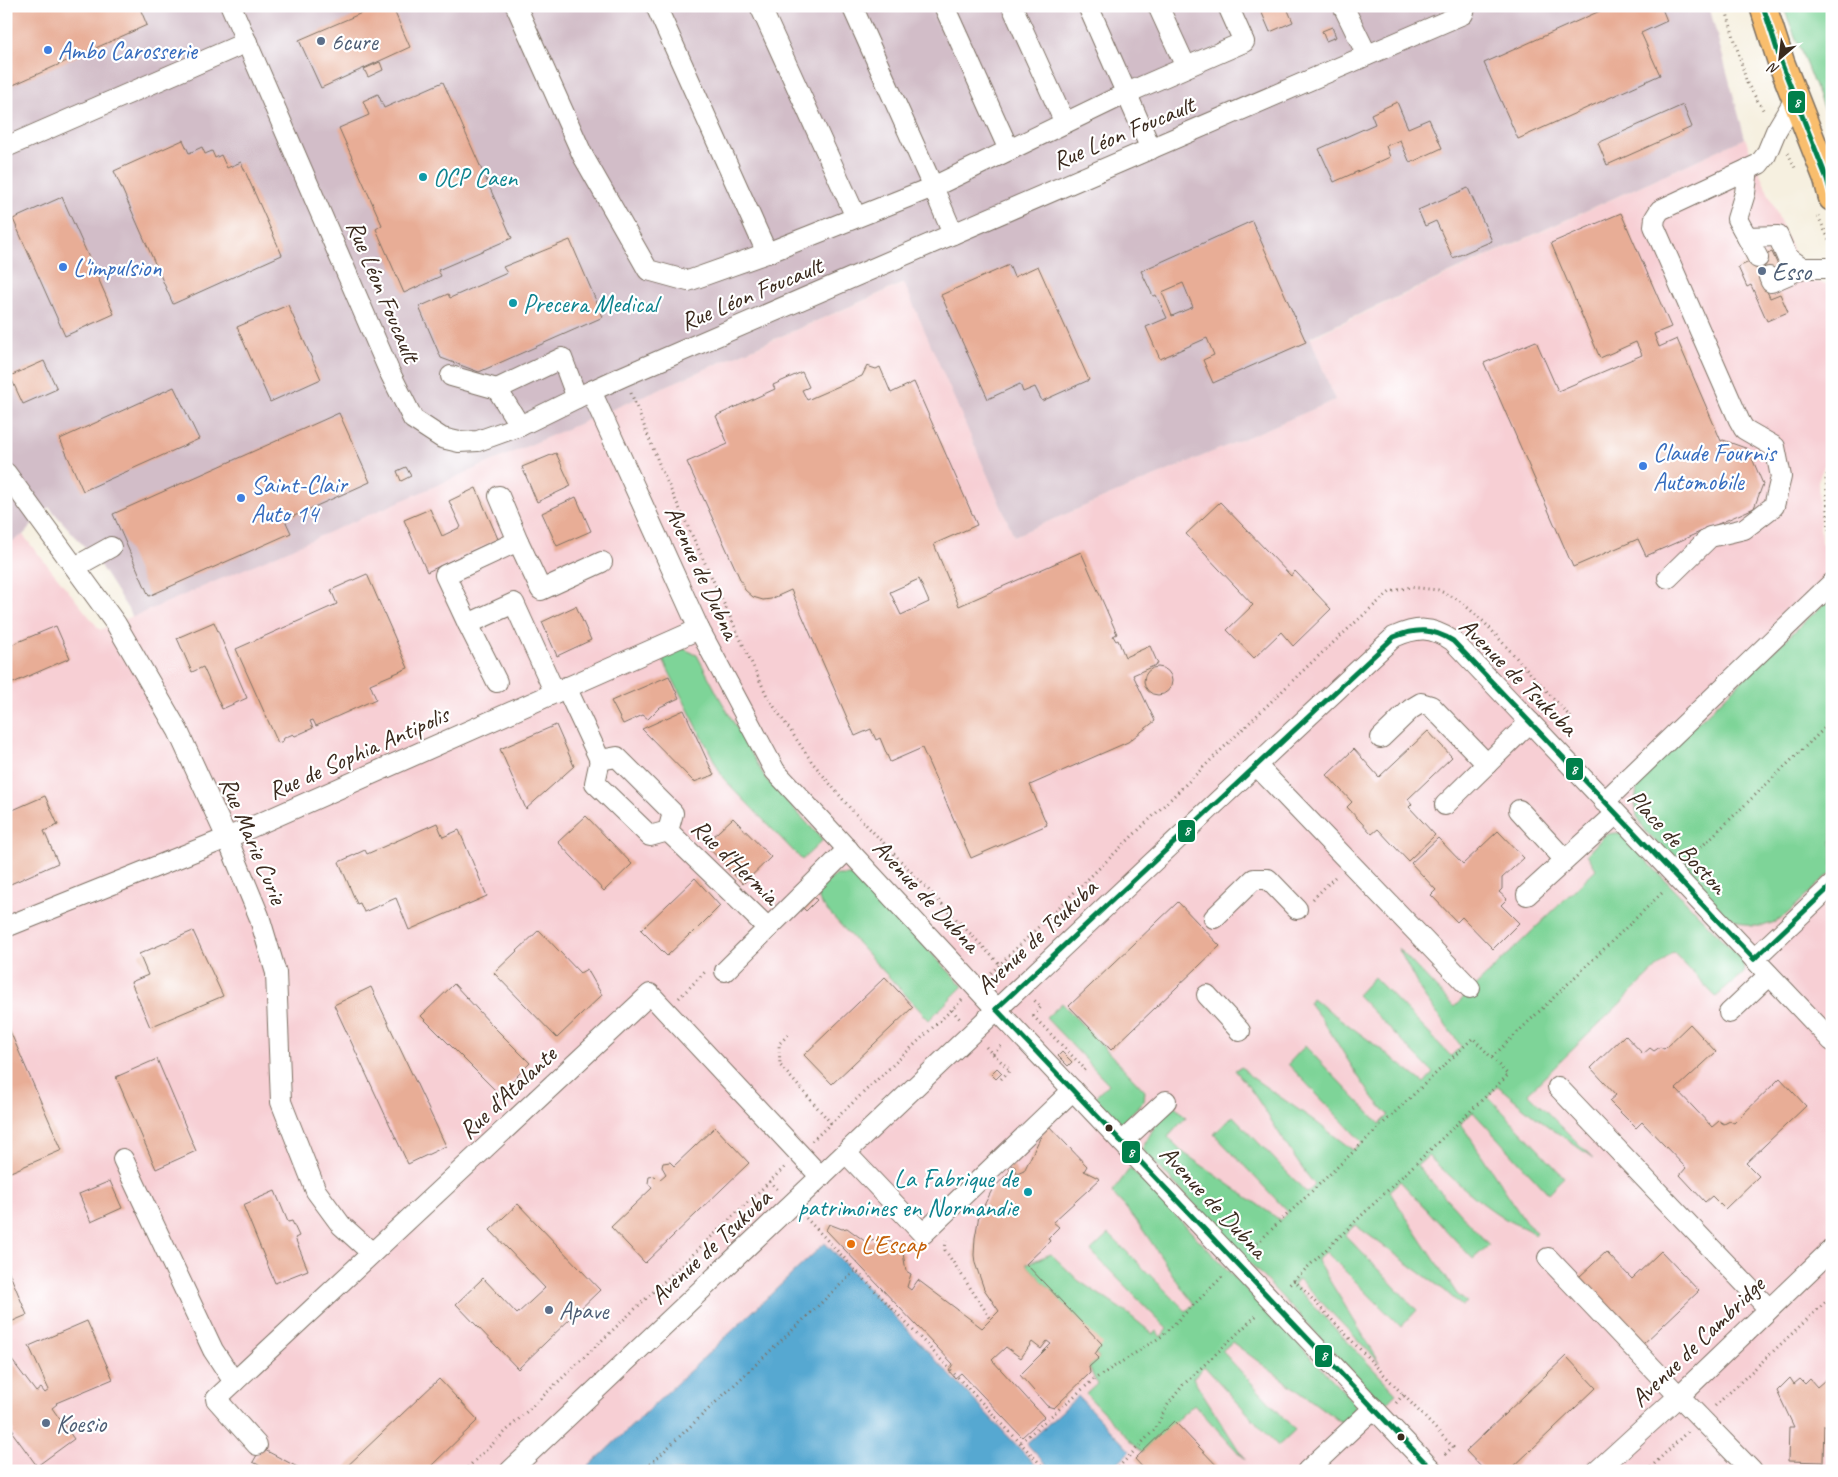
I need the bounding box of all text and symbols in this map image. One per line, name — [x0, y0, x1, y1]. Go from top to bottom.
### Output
place label: 6cure — [331, 26, 379, 58]
north arrow — [1756, 32, 1806, 82]
place label: Ambo Carosserie — [58, 35, 199, 67]
marker: 6cure — [315, 35, 327, 47]
marker: Ambo Carosserie — [42, 44, 54, 56]
text: N — [1764, 58, 1782, 79]
street label: Rue Léon Foucault — [1047, 88, 1202, 177]
line badge: 8 — [1787, 90, 1806, 114]
text: 8 — [1794, 94, 1802, 111]
place label: OCP Caen — [433, 162, 518, 194]
marker: OCP Caen — [417, 171, 429, 183]
street label: Rue Léon Foucault — [339, 215, 428, 370]
street label: Rue Léon Foucault — [675, 249, 830, 338]
place label: L'impulsion — [73, 252, 162, 284]
place label: Esso — [1772, 256, 1812, 288]
marker: L'impulsion — [57, 261, 69, 273]
marker: Esso — [1756, 265, 1768, 277]
place label: Precera Medical — [523, 288, 663, 320]
marker: Precera Medical — [507, 297, 519, 309]
place label: Claude Fournis Automobile — [1653, 437, 1778, 498]
marker: Claude Fournis Automobile — [1637, 460, 1649, 472]
place label: Saint-Clair Auto 14 — [251, 469, 349, 530]
marker: Saint-Clair Auto 14 — [235, 492, 247, 504]
street label: Avenue de Dubna — [657, 501, 748, 647]
street label: Avenue de Tsukuba — [1452, 611, 1586, 744]
street label: Rue de Sophia Antipolis — [263, 698, 456, 807]
line badge: 8 — [1565, 757, 1584, 781]
text: 8 — [1571, 761, 1579, 778]
street label: Rue Marie Curie — [212, 772, 295, 911]
street label: Place de Boston — [1620, 782, 1735, 902]
street label: Rue d'Hermia — [685, 812, 788, 913]
line badge: 8 — [1177, 819, 1196, 843]
text: 8 — [1184, 822, 1192, 839]
street label: Avenue de Dubna — [866, 832, 989, 961]
street label: Avenue de Tsukuba — [969, 871, 1106, 1001]
street label: Rue d'Atalante — [452, 1038, 565, 1146]
unlabelled marker — [1104, 1123, 1114, 1133]
street label: Avenue de Dubna — [1153, 1138, 1276, 1267]
line badge: 8 — [1121, 1140, 1141, 1164]
text: 8 — [1128, 1144, 1136, 1161]
place label: La Fabrique de patrimoines en Normandie — [798, 1163, 1020, 1224]
street label: Avenue de Tsukuba — [643, 1181, 780, 1311]
marker: La Fabrique de patrimoines en Normandie — [1022, 1186, 1034, 1198]
place label: L'Escap — [861, 1229, 927, 1261]
marker: L'Escap — [845, 1238, 857, 1250]
street label: Avenue de Cambridge — [1624, 1268, 1773, 1414]
place label: Apave — [559, 1295, 610, 1327]
marker: Apave — [543, 1304, 555, 1316]
line badge: 8 — [1314, 1344, 1333, 1368]
text: 8 — [1321, 1347, 1329, 1364]
place label: Koesio — [56, 1408, 107, 1440]
marker: Koesio — [40, 1417, 52, 1429]
unlabelled marker — [1396, 1432, 1406, 1442]

